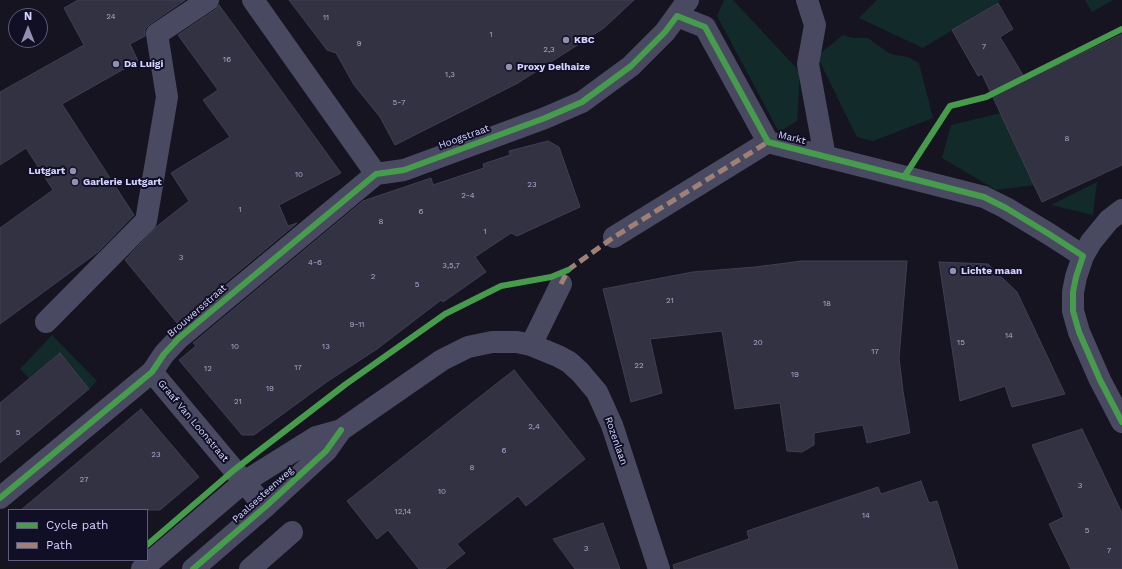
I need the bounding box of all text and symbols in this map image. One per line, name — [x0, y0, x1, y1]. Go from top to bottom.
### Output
north arrow — [8, 8, 48, 48]
text: N — [24, 10, 32, 23]
house number: 24 — [106, 12, 116, 22]
house number: 11 — [323, 13, 329, 23]
house number: 1 — [489, 30, 493, 40]
place label: KBC — [574, 34, 595, 46]
marker: KBC — [561, 35, 571, 45]
house number: 9 — [357, 39, 361, 49]
house number: 7 — [982, 42, 986, 52]
house number: 2,3 — [543, 45, 555, 55]
house number: 16 — [223, 55, 231, 65]
place label: Da Luigi — [124, 58, 163, 70]
marker: Da Luigi — [111, 59, 121, 69]
place label: Proxy Delhaize — [517, 61, 590, 73]
marker: Proxy Delhaize — [504, 62, 514, 72]
house number: 1,3 — [445, 70, 455, 80]
house number: 5-7 — [393, 98, 405, 108]
street label: Hoogstraat — [437, 122, 491, 152]
street label: Markt — [777, 129, 807, 147]
house number: 8 — [1065, 134, 1069, 144]
place label: Lutgart — [29, 165, 65, 177]
marker: Lutgart — [68, 166, 78, 176]
house number: 10 — [295, 170, 303, 180]
place label: Garlerie Lutgart — [83, 176, 162, 188]
marker: Garlerie Lutgart — [70, 177, 80, 187]
house number: 23 — [527, 180, 537, 190]
house number: 2-4 — [461, 191, 475, 201]
house number: 1 — [238, 205, 242, 215]
house number: 6 — [419, 207, 423, 217]
house number: 8 — [379, 217, 383, 227]
house number: 1 — [483, 227, 487, 237]
house number: 3 — [179, 253, 183, 263]
house number: 4-6 — [308, 258, 322, 268]
house number: 3,5,7 — [442, 261, 460, 271]
place label: Lichte maan — [961, 265, 1022, 277]
marker: Lichte maan — [948, 266, 958, 276]
house number: 2 — [371, 272, 375, 282]
house number: 5 — [415, 280, 419, 290]
street label: Brouwersstraat — [165, 282, 229, 340]
house number: 21 — [666, 296, 674, 306]
house number: 18 — [823, 299, 831, 309]
house number: 9-11 — [350, 320, 364, 330]
house number: 14 — [1005, 331, 1013, 341]
house number: 20 — [753, 338, 763, 348]
house number: 15 — [957, 338, 965, 348]
house number: 10 — [231, 342, 239, 352]
house number: 13 — [322, 342, 330, 352]
house number: 17 — [871, 347, 879, 357]
house number: 22 — [634, 361, 644, 371]
house number: 17 — [294, 363, 302, 373]
house number: 12 — [204, 364, 212, 374]
house number: 19 — [791, 370, 799, 380]
street label: Graaf Van Loonstraat — [155, 377, 231, 465]
house number: 19 — [266, 384, 274, 394]
house number: 21 — [234, 397, 242, 407]
street label: Rozenlaan — [602, 415, 630, 467]
house number: 2,4 — [528, 422, 540, 432]
house number: 5 — [16, 428, 20, 438]
house number: 6 — [502, 446, 506, 456]
house number: 23 — [151, 450, 161, 460]
house number: 8 — [470, 463, 474, 473]
street label: Paalsesteenweg — [230, 464, 296, 526]
house number: 27 — [80, 475, 88, 485]
house number: 3 — [1078, 481, 1082, 491]
house number: 10 — [438, 487, 446, 497]
house number: 12,14 — [395, 507, 411, 517]
legend — [8, 509, 148, 561]
house number: 14 — [862, 511, 870, 521]
text: Cycle path — [46, 518, 108, 532]
house number: 5 — [1085, 526, 1089, 536]
text: Path — [46, 538, 72, 552]
house number: 3 — [584, 544, 588, 554]
house number: 7 — [1107, 546, 1111, 556]

